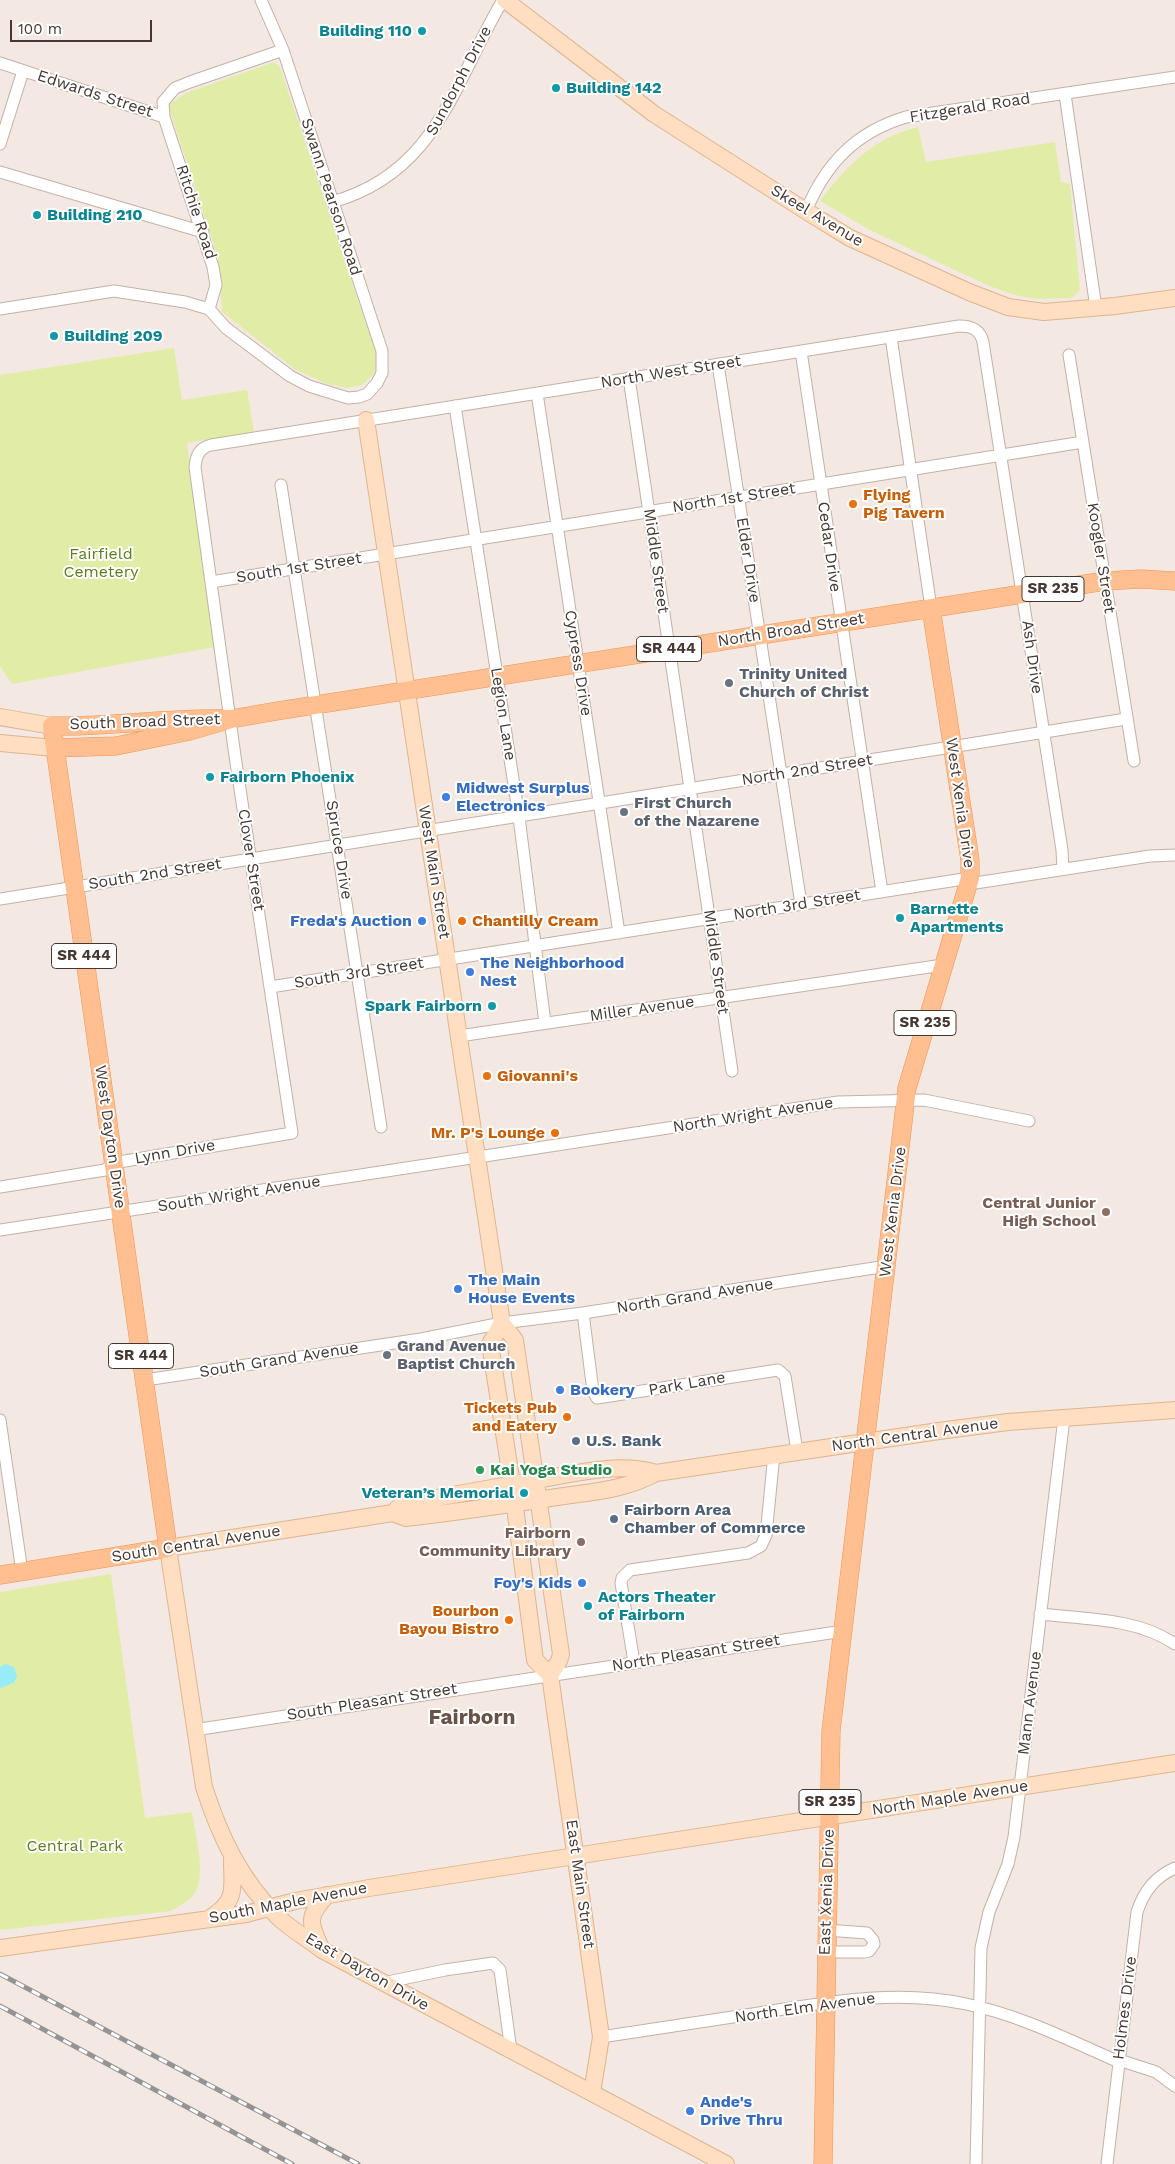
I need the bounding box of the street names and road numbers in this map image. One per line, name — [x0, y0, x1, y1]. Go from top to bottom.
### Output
street label: Sundorph Drive — [422, 23, 496, 139]
street label: Edwards Street — [35, 66, 155, 122]
street label: Fitzgerald Road — [908, 89, 1032, 127]
street label: Swann Pearson Road — [296, 116, 366, 278]
street label: Ritchie Road — [172, 162, 220, 262]
street label: Skeel Avenue — [767, 181, 867, 251]
street label: North West Street — [599, 351, 743, 393]
street label: North 1st Street — [671, 479, 797, 517]
street label: Cedar Drive — [813, 501, 845, 593]
street label: Koogler Street — [1083, 501, 1119, 615]
street label: Middle Street — [639, 507, 673, 615]
street label: Elder Drive — [732, 516, 764, 604]
street label: South 1st Street — [235, 549, 363, 587]
road number: SR 235 — [1022, 576, 1084, 602]
street label: Cypress Drive — [560, 609, 596, 717]
street label: North Broad Street — [716, 609, 866, 651]
street label: Ash Drive — [1017, 619, 1047, 695]
road number: SR 444 — [636, 636, 702, 662]
street label: Legion Lane — [486, 666, 520, 762]
street label: South Broad Street — [69, 710, 221, 734]
street label: West Xenia Drive — [941, 737, 979, 869]
street label: North 2nd Street — [740, 750, 874, 790]
street label: Spruce Drive — [322, 799, 356, 901]
street label: West Main Street — [414, 804, 454, 940]
street label: Clover Street — [233, 808, 269, 912]
street label: South 2nd Street — [87, 854, 223, 894]
street label: North 3rd Street — [732, 885, 862, 925]
street label: Middle Street — [699, 908, 733, 1016]
road number: SR 444 — [52, 944, 116, 968]
street label: South 3rd Street — [293, 953, 425, 993]
street label: Miller Avenue — [588, 992, 696, 1026]
road number: SR 235 — [894, 1010, 956, 1036]
street label: West Dayton Drive — [90, 1064, 130, 1210]
street label: North Wright Avenue — [671, 1093, 835, 1137]
street label: Lynn Drive — [133, 1135, 217, 1169]
street label: West Xenia Drive — [875, 1146, 911, 1278]
street label: South Wright Avenue — [156, 1172, 322, 1216]
street label: North Grand Avenue — [615, 1274, 775, 1318]
street label: South Grand Avenue — [198, 1338, 360, 1382]
road number: SR 444 — [108, 1344, 174, 1368]
street label: Park Lane — [647, 1368, 727, 1400]
street label: North Central Avenue — [830, 1414, 1000, 1456]
street label: South Central Avenue — [110, 1521, 282, 1567]
street label: North Pleasant Street — [611, 1630, 781, 1676]
street label: Mann Avenue — [1014, 1650, 1046, 1756]
street label: South Pleasant Street — [285, 1679, 459, 1725]
street label: North Maple Avenue — [870, 1776, 1030, 1820]
road number: SR 235 — [799, 1790, 861, 1814]
street label: East Main Street — [561, 1818, 599, 1950]
street label: East Xenia Drive — [815, 1828, 839, 1956]
street label: South Maple Avenue — [207, 1878, 369, 1928]
street label: East Dayton Drive — [302, 1929, 432, 2015]
street label: Holmes Drive — [1109, 1955, 1141, 2061]
street label: North Elm Avenue — [733, 1989, 877, 2027]

